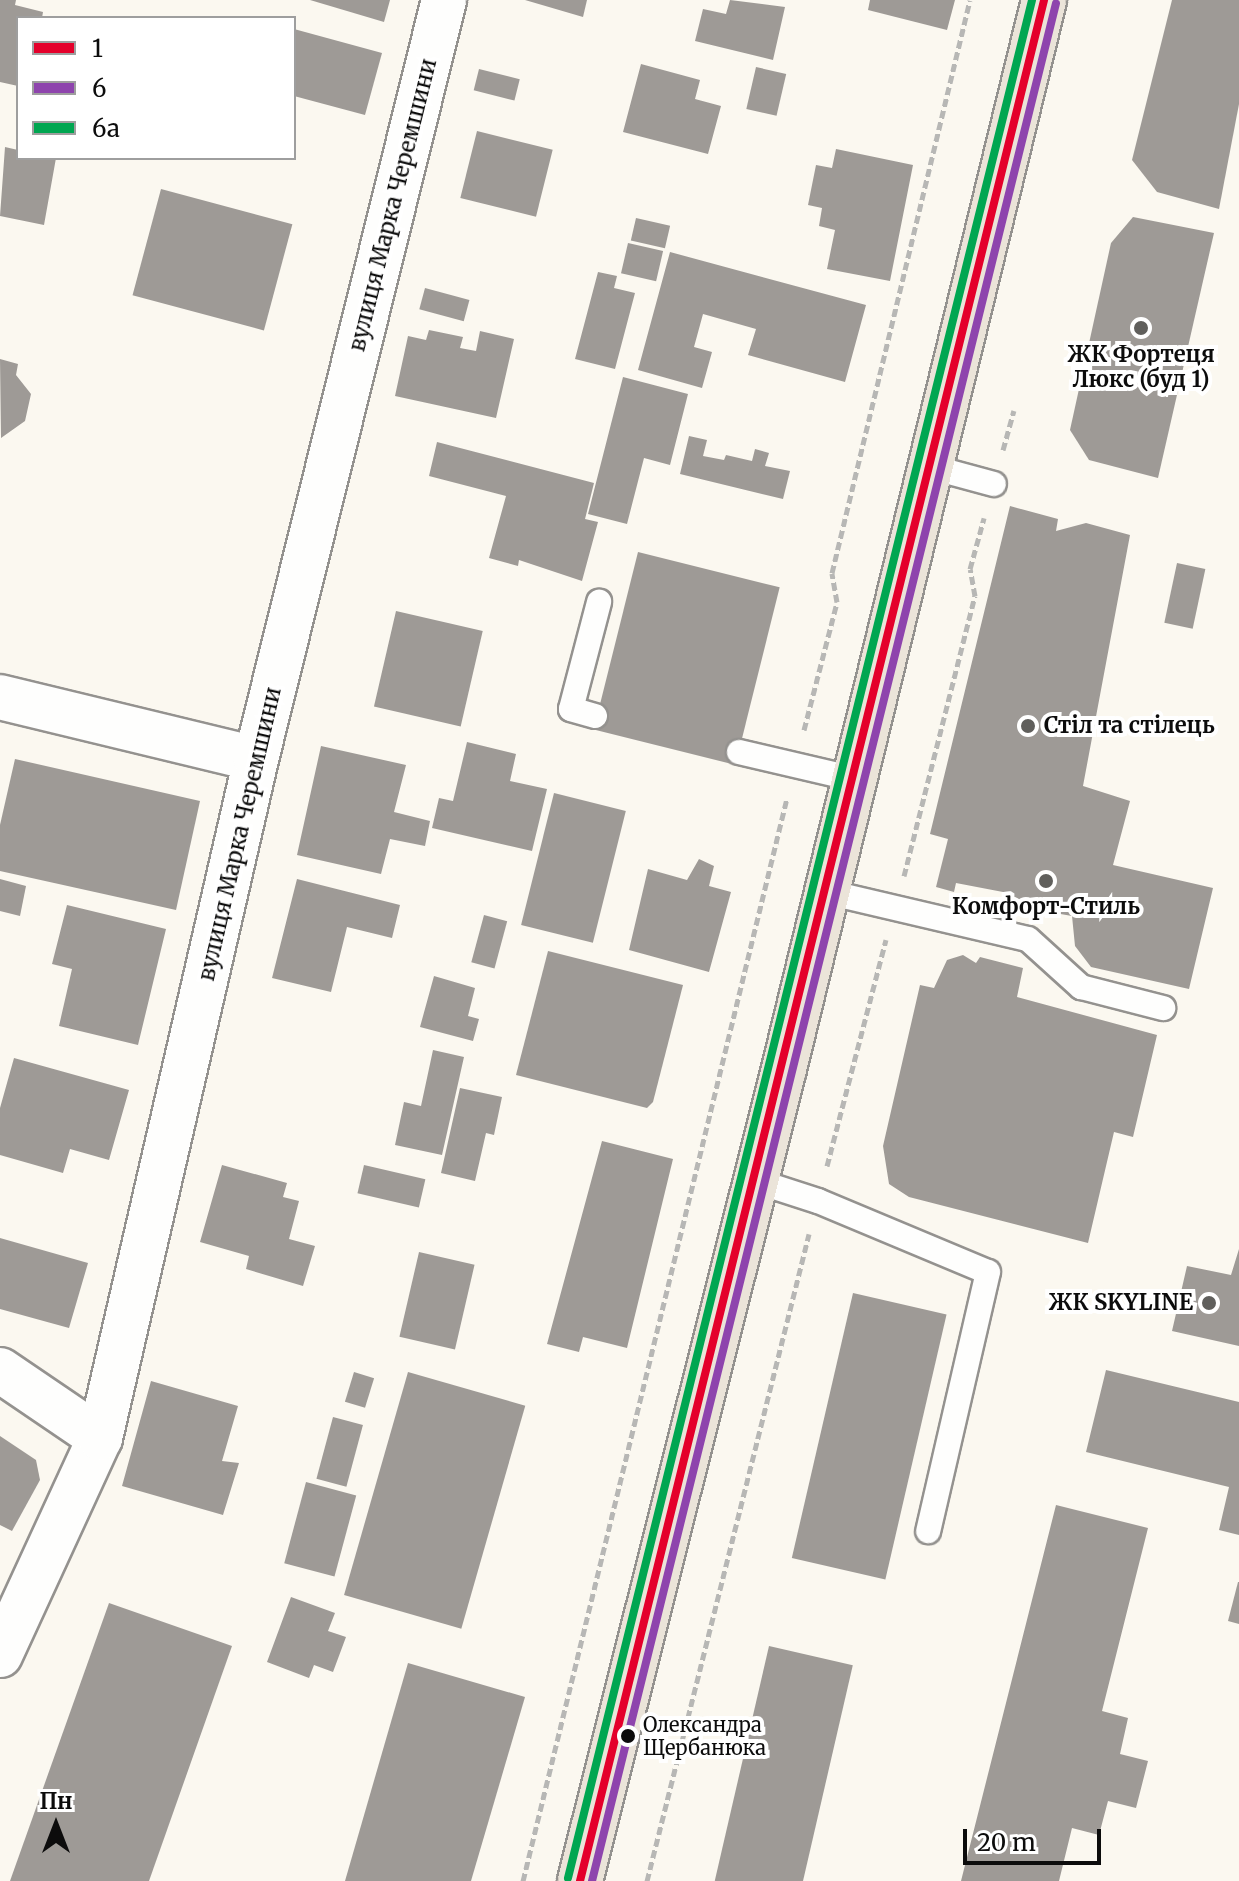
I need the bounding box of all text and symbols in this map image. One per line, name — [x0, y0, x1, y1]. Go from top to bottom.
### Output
legend — [16, 16, 296, 160]
text: 1 — [92, 33, 103, 64]
street label: вулиця Марка Черемшини — [344, 56, 442, 354]
text: 6 — [92, 73, 107, 104]
text: 6а — [92, 113, 120, 144]
marker: ЖК Фортеця Люкс (буд 1) — [1132, 319, 1150, 337]
place label: ЖК Фортеця Люкс (буд 1) — [1067, 341, 1215, 392]
street label: вулиця Марка Черемшини — [193, 685, 287, 983]
place label: Стіл та стілець — [1044, 713, 1215, 739]
marker: Стіл та стілець — [1019, 717, 1037, 735]
marker: Комфорт-Стиль — [1037, 872, 1055, 890]
place label: Комфорт-Стиль — [952, 894, 1140, 920]
place label: ЖК SKYLINE — [1048, 1290, 1193, 1316]
marker: ЖК SKYLINE — [1200, 1294, 1218, 1312]
place label: Олександра Щербанюка — [643, 1712, 766, 1759]
marker: Олександра Щербанюка — [620, 1728, 636, 1744]
north arrow — [16, 1785, 96, 1865]
text: Пн — [39, 1787, 73, 1815]
scale bar — [967, 1813, 1105, 1863]
text: 20 m — [977, 1827, 1036, 1858]

